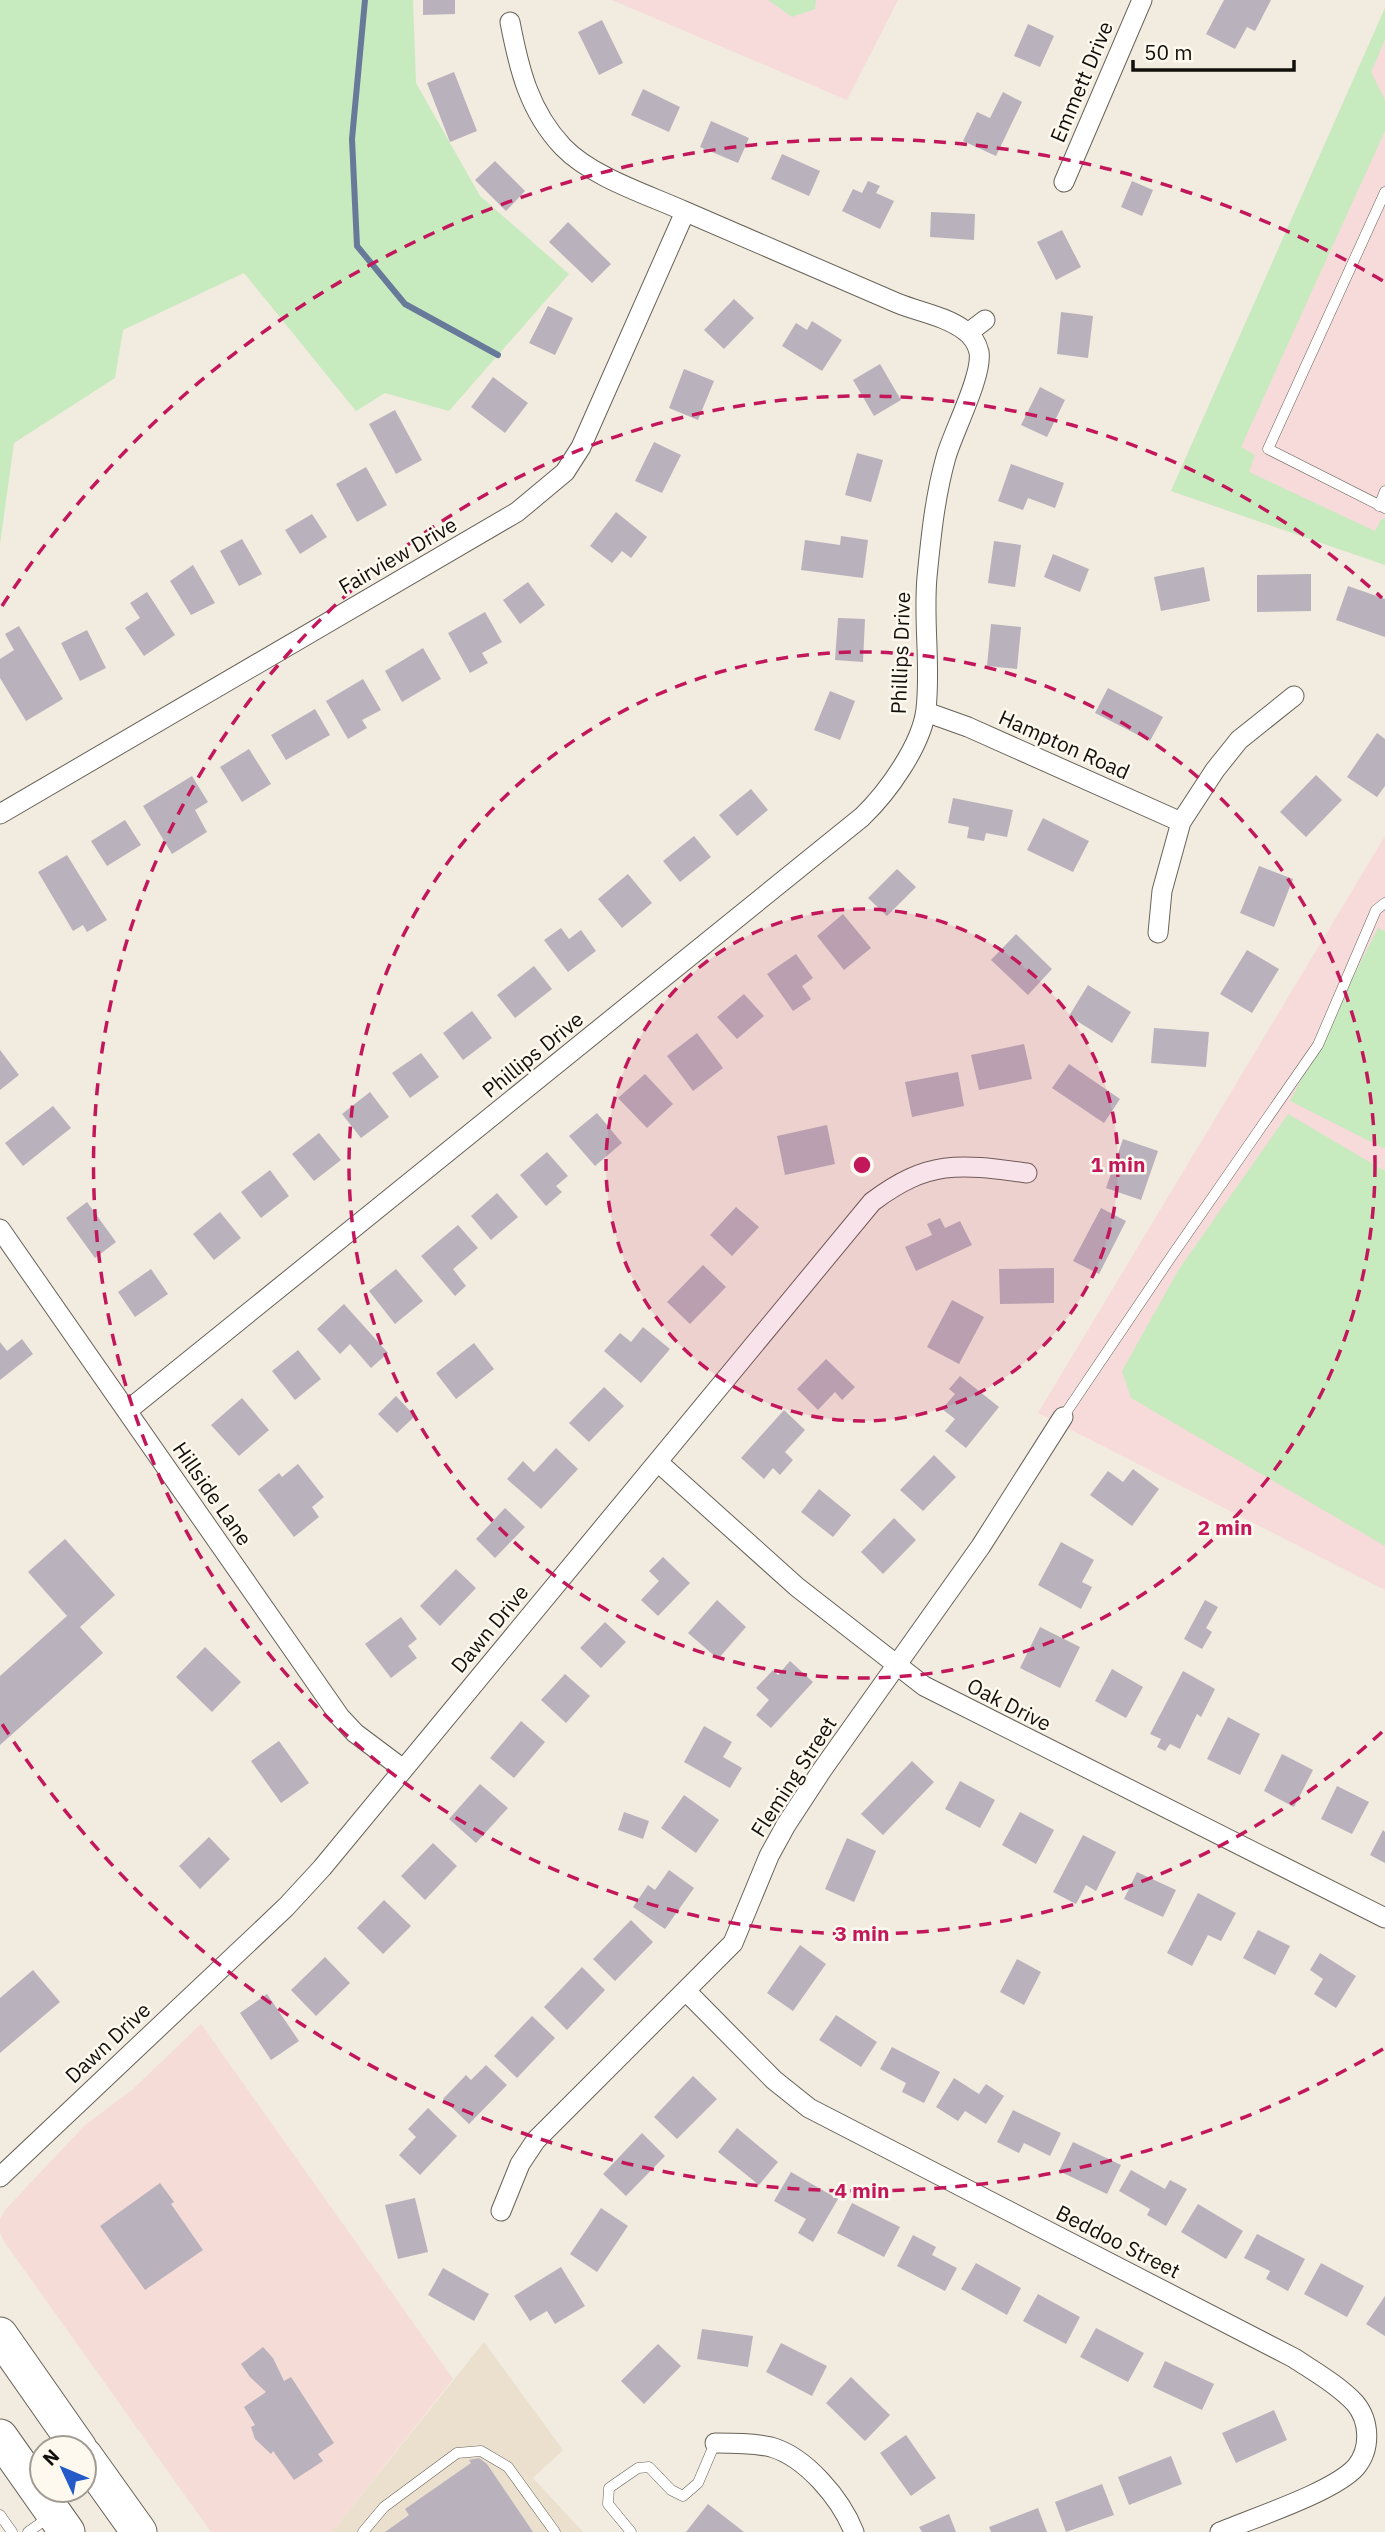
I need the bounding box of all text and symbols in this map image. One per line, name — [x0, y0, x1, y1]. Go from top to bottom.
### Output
street label: Emmett Drive — [1043, 17, 1119, 146]
scale bar — [1133, 28, 1294, 72]
text: 50 m — [1144, 38, 1193, 66]
street label: Fairview Drive — [333, 510, 462, 600]
street label: Phillips Drive — [884, 591, 916, 715]
street label: Hampton Road — [994, 703, 1134, 785]
street label: Phillips Drive — [476, 1005, 589, 1104]
text: 1 min — [1091, 1150, 1145, 1178]
centre of rings — [850, 1153, 874, 1177]
street label: Hillside Lane — [167, 1436, 259, 1551]
text: 2 min — [1198, 1513, 1252, 1541]
street label: Dawn Drive — [444, 1578, 534, 1678]
street label: Oak Drive — [963, 1671, 1056, 1737]
street label: Fleming Street — [744, 1711, 843, 1842]
text: 3 min — [835, 1919, 889, 1947]
street label: Dawn Drive — [59, 1996, 156, 2089]
text: 4 min — [835, 2176, 889, 2204]
street label: Beddoo Street — [1052, 2198, 1185, 2284]
north arrow — [28, 2434, 98, 2504]
text: N — [37, 2444, 64, 2470]

